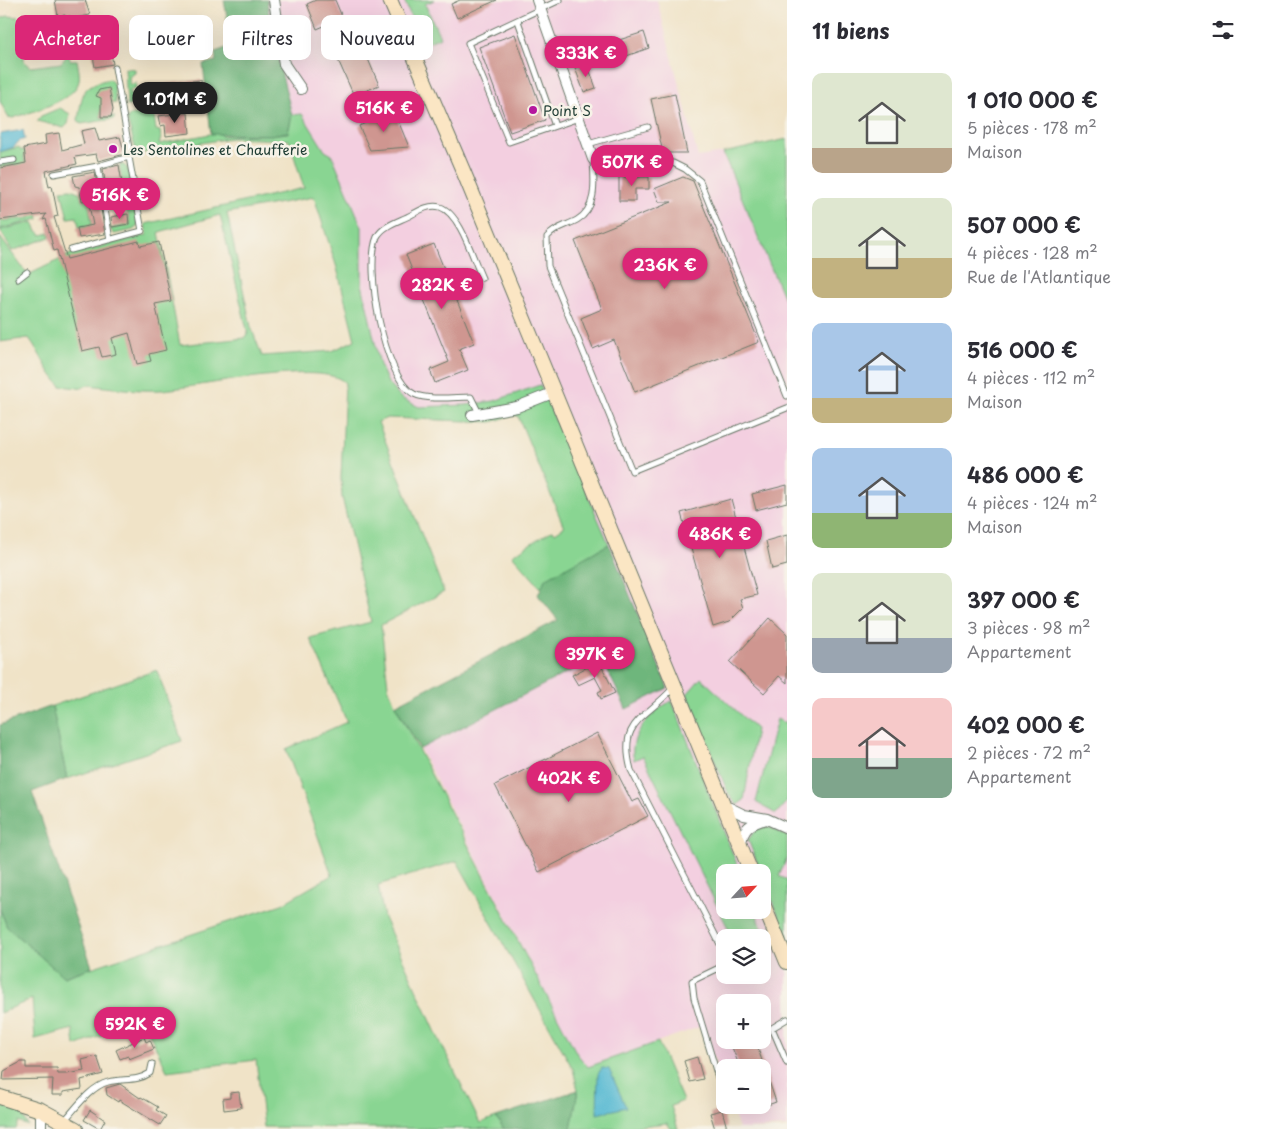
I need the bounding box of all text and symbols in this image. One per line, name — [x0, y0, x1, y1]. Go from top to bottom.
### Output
text: 11 biens — [812, 14, 889, 46]
chip: Acheter — [15, 15, 119, 60]
chip: Louer — [129, 15, 213, 60]
chip: Filtres — [223, 15, 311, 60]
chip: Nouveau — [321, 15, 433, 60]
icon: filters — [1209, 16, 1237, 44]
pin: 333K € — [545, 36, 627, 78]
text: 333K € — [555, 40, 617, 64]
pin: 1.01M € — [129, 82, 221, 124]
text: 1 010 000 € — [967, 83, 1098, 115]
text: 1.01M € — [143, 86, 207, 110]
pin: 516K € — [343, 90, 425, 133]
icon: home — [852, 93, 912, 153]
text: 516K € — [355, 95, 413, 119]
place label: Point S — [543, 100, 591, 121]
marker: Point S — [527, 104, 539, 116]
text: 5 pièces · 178 m² — [967, 115, 1097, 139]
place label: Les Sentolines et Chaufferie — [123, 139, 307, 160]
text: Maison — [967, 139, 1022, 163]
marker: Les Sentolines et Chaufferie — [107, 143, 119, 155]
pin: 507K € — [591, 144, 673, 187]
text: 507K € — [602, 149, 662, 173]
pin: 516K € — [79, 178, 161, 220]
text: 516K € — [91, 182, 149, 206]
text: 507 000 € — [967, 208, 1081, 240]
icon: home — [852, 218, 912, 278]
text: 4 pièces · 128 m² — [967, 240, 1098, 264]
pin: 236K € — [624, 248, 706, 290]
text: 236K € — [633, 252, 697, 276]
text: Rue de l'Atlantique — [967, 264, 1111, 288]
pin: 282K € — [401, 268, 483, 310]
text: 282K € — [411, 272, 473, 296]
text: 516 000 € — [967, 333, 1078, 365]
icon: home — [852, 343, 912, 403]
text: 4 pièces · 112 m² — [967, 365, 1095, 389]
text: Maison — [967, 389, 1022, 413]
text: 486 000 € — [967, 458, 1084, 490]
icon: home — [852, 468, 912, 528]
text: 4 pièces · 124 m² — [967, 490, 1098, 514]
text: Maison — [967, 514, 1022, 538]
pin: 486K € — [679, 516, 761, 559]
text: 486K € — [689, 521, 751, 545]
text: 397 000 € — [967, 583, 1080, 615]
icon: home — [852, 593, 912, 653]
text: 3 pièces · 98 m² — [967, 615, 1091, 639]
pin: 397K € — [554, 636, 636, 679]
text: Appartement — [967, 639, 1071, 663]
text: 397K € — [566, 641, 624, 665]
text: 402 000 € — [967, 708, 1085, 740]
icon: home — [852, 718, 912, 778]
text: 2 pièces · 72 m² — [967, 740, 1091, 764]
pin: 402K € — [528, 760, 610, 803]
text: Appartement — [967, 764, 1071, 788]
text: 402K € — [538, 765, 600, 789]
north arrow — [716, 864, 771, 919]
map controls — [716, 864, 771, 1114]
button: layers — [716, 929, 771, 984]
button: + — [716, 994, 771, 1049]
pin: 592K € — [94, 1006, 176, 1049]
text: 592K € — [105, 1011, 165, 1035]
button: − — [716, 1059, 771, 1114]

